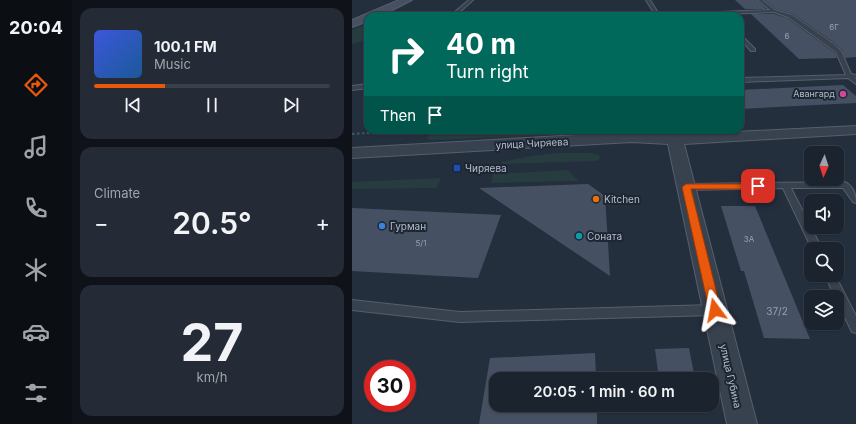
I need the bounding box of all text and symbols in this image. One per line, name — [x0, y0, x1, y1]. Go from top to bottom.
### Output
text: 20:04 — [9, 17, 63, 38]
house number: 6Г — [829, 22, 839, 32]
text: 40 m — [446, 27, 516, 61]
icon: right — [380, 28, 432, 80]
house number: 6 — [785, 31, 790, 41]
text: 100.1 FM — [154, 37, 217, 56]
text: Music — [154, 56, 191, 72]
text: Turn right — [446, 61, 529, 82]
icon: directions — [22, 71, 50, 99]
place label: Авангард — [793, 88, 835, 99]
marker: Авангард — [838, 89, 848, 99]
icon: previous — [122, 94, 144, 116]
icon: pause — [201, 94, 223, 116]
icon: next — [280, 94, 302, 116]
icon: arrive — [424, 104, 446, 126]
text: Then — [380, 106, 416, 125]
icon: music — [22, 133, 50, 161]
street label: улица Чиряева — [495, 135, 569, 151]
north arrow — [804, 146, 844, 186]
map controls — [804, 146, 844, 330]
place label: Чиряева — [465, 162, 507, 174]
marker: Чиряева — [452, 163, 462, 173]
pin — [741, 169, 775, 203]
icon: arrive — [747, 175, 769, 197]
text: Climate — [94, 185, 140, 201]
place label: Kitchen — [604, 193, 640, 205]
icon: phone — [22, 194, 50, 222]
marker: Kitchen — [591, 194, 601, 204]
button: sound — [804, 194, 844, 234]
text: 20.5° — [172, 205, 252, 241]
text: − — [94, 210, 109, 236]
text: + — [315, 210, 330, 236]
place label: Гурман — [390, 220, 426, 232]
marker: Гурман — [377, 221, 387, 231]
place label: Соната — [587, 230, 622, 242]
marker: Соната — [574, 231, 584, 241]
house number: 3А — [744, 234, 755, 244]
house number: 5/1 — [416, 238, 427, 248]
button: search — [804, 242, 844, 282]
icon: climate — [22, 256, 50, 284]
position arrow — [694, 289, 736, 331]
button: layers — [804, 290, 844, 330]
house number: 37/2 — [766, 305, 788, 317]
text: 27 — [181, 311, 244, 374]
icon: car — [22, 318, 50, 346]
street label: улица Губина — [718, 343, 744, 409]
speed limit sign: 30 — [364, 360, 416, 412]
text: km/h — [197, 369, 227, 385]
icon: filters — [22, 379, 50, 407]
text: 20:05 · 1 min · 60 m — [533, 382, 675, 401]

